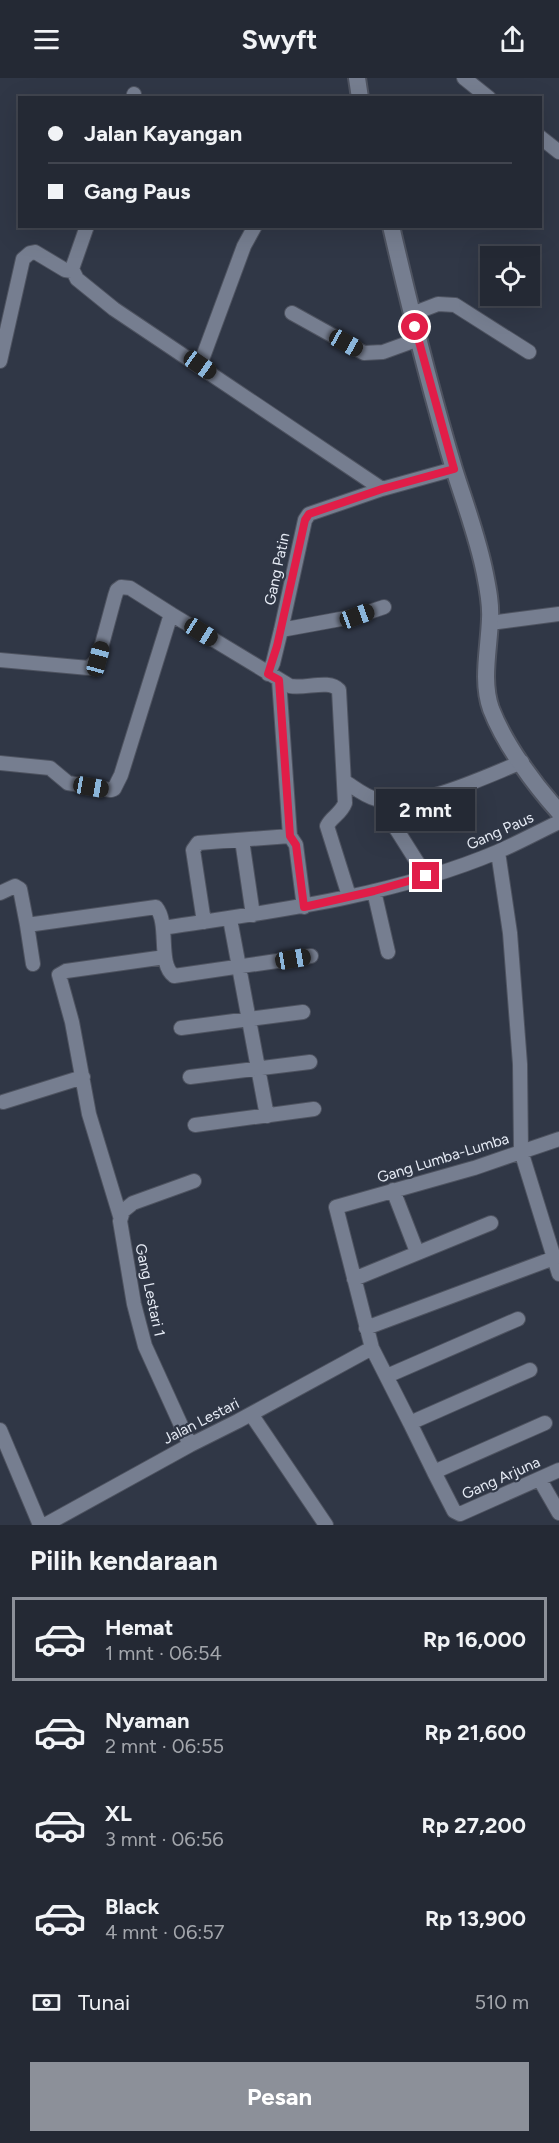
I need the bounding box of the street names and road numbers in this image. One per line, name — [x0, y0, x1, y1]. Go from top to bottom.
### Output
street label: Gang Patin — [261, 531, 293, 607]
street label: Gang Paus — [464, 808, 536, 854]
street label: Gang Lumba-Lumba — [375, 1129, 511, 1187]
street label: Gang Lestari 1 — [131, 1242, 169, 1338]
street label: Jalan Lestari — [160, 1394, 242, 1448]
street label: Gang Arjuna — [459, 1453, 543, 1503]

